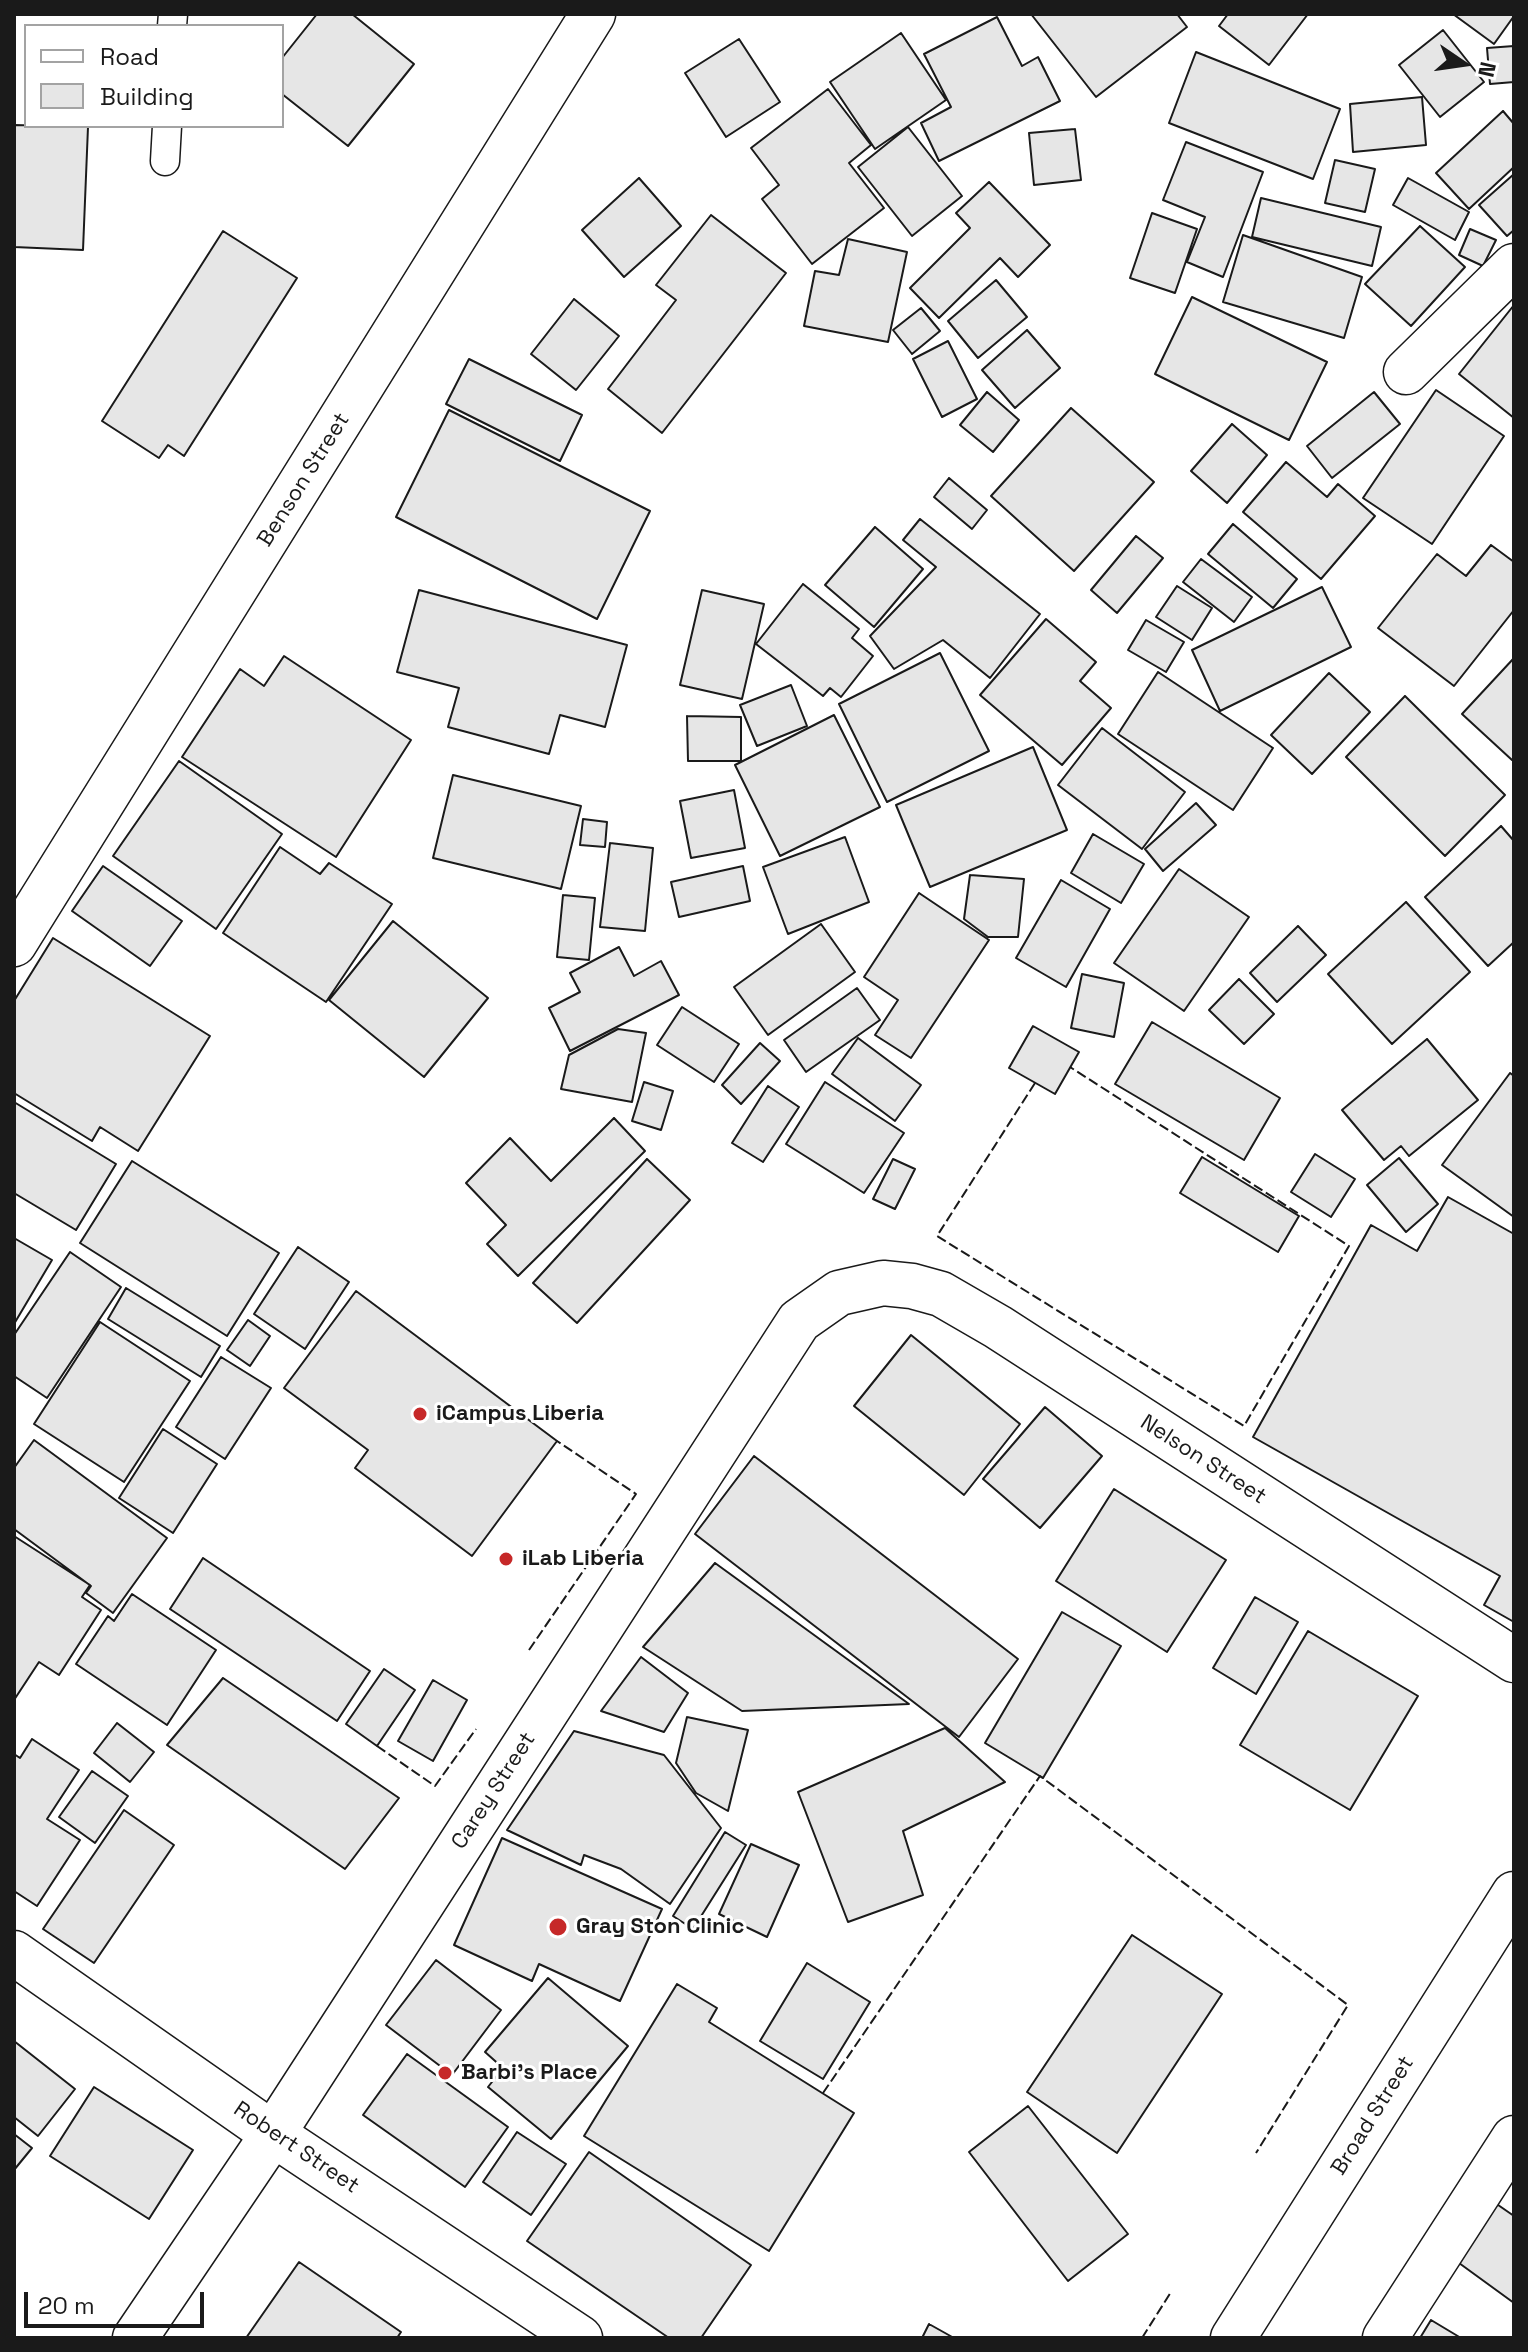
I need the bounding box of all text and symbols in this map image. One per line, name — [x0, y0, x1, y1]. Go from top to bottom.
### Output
legend — [24, 24, 284, 128]
north arrow — [1424, 24, 1504, 104]
text: Road — [100, 41, 159, 72]
text: N — [1472, 59, 1503, 80]
text: Building — [100, 81, 194, 112]
street label: Benson Street — [252, 408, 356, 552]
place label: iCampus Liberia — [436, 1401, 604, 1427]
marker: iCampus Liberia — [411, 1405, 429, 1423]
street label: Nelson Street — [1135, 1410, 1271, 1510]
place label: iLab Liberia — [522, 1546, 644, 1572]
marker: iLab Liberia — [497, 1550, 515, 1568]
street label: Carey Street — [446, 1728, 542, 1854]
place label: Gray Ston Clinic — [576, 1914, 744, 1940]
marker: Gray Ston Clinic — [547, 1916, 569, 1938]
street label: Broad Street — [1326, 2052, 1420, 2180]
place label: Barbi’s Place — [461, 2060, 598, 2086]
marker: Barbi’s Place — [436, 2064, 454, 2082]
street label: Robert Street — [228, 2096, 364, 2200]
scale bar — [28, 2276, 208, 2326]
text: 20 m — [38, 2290, 95, 2321]

